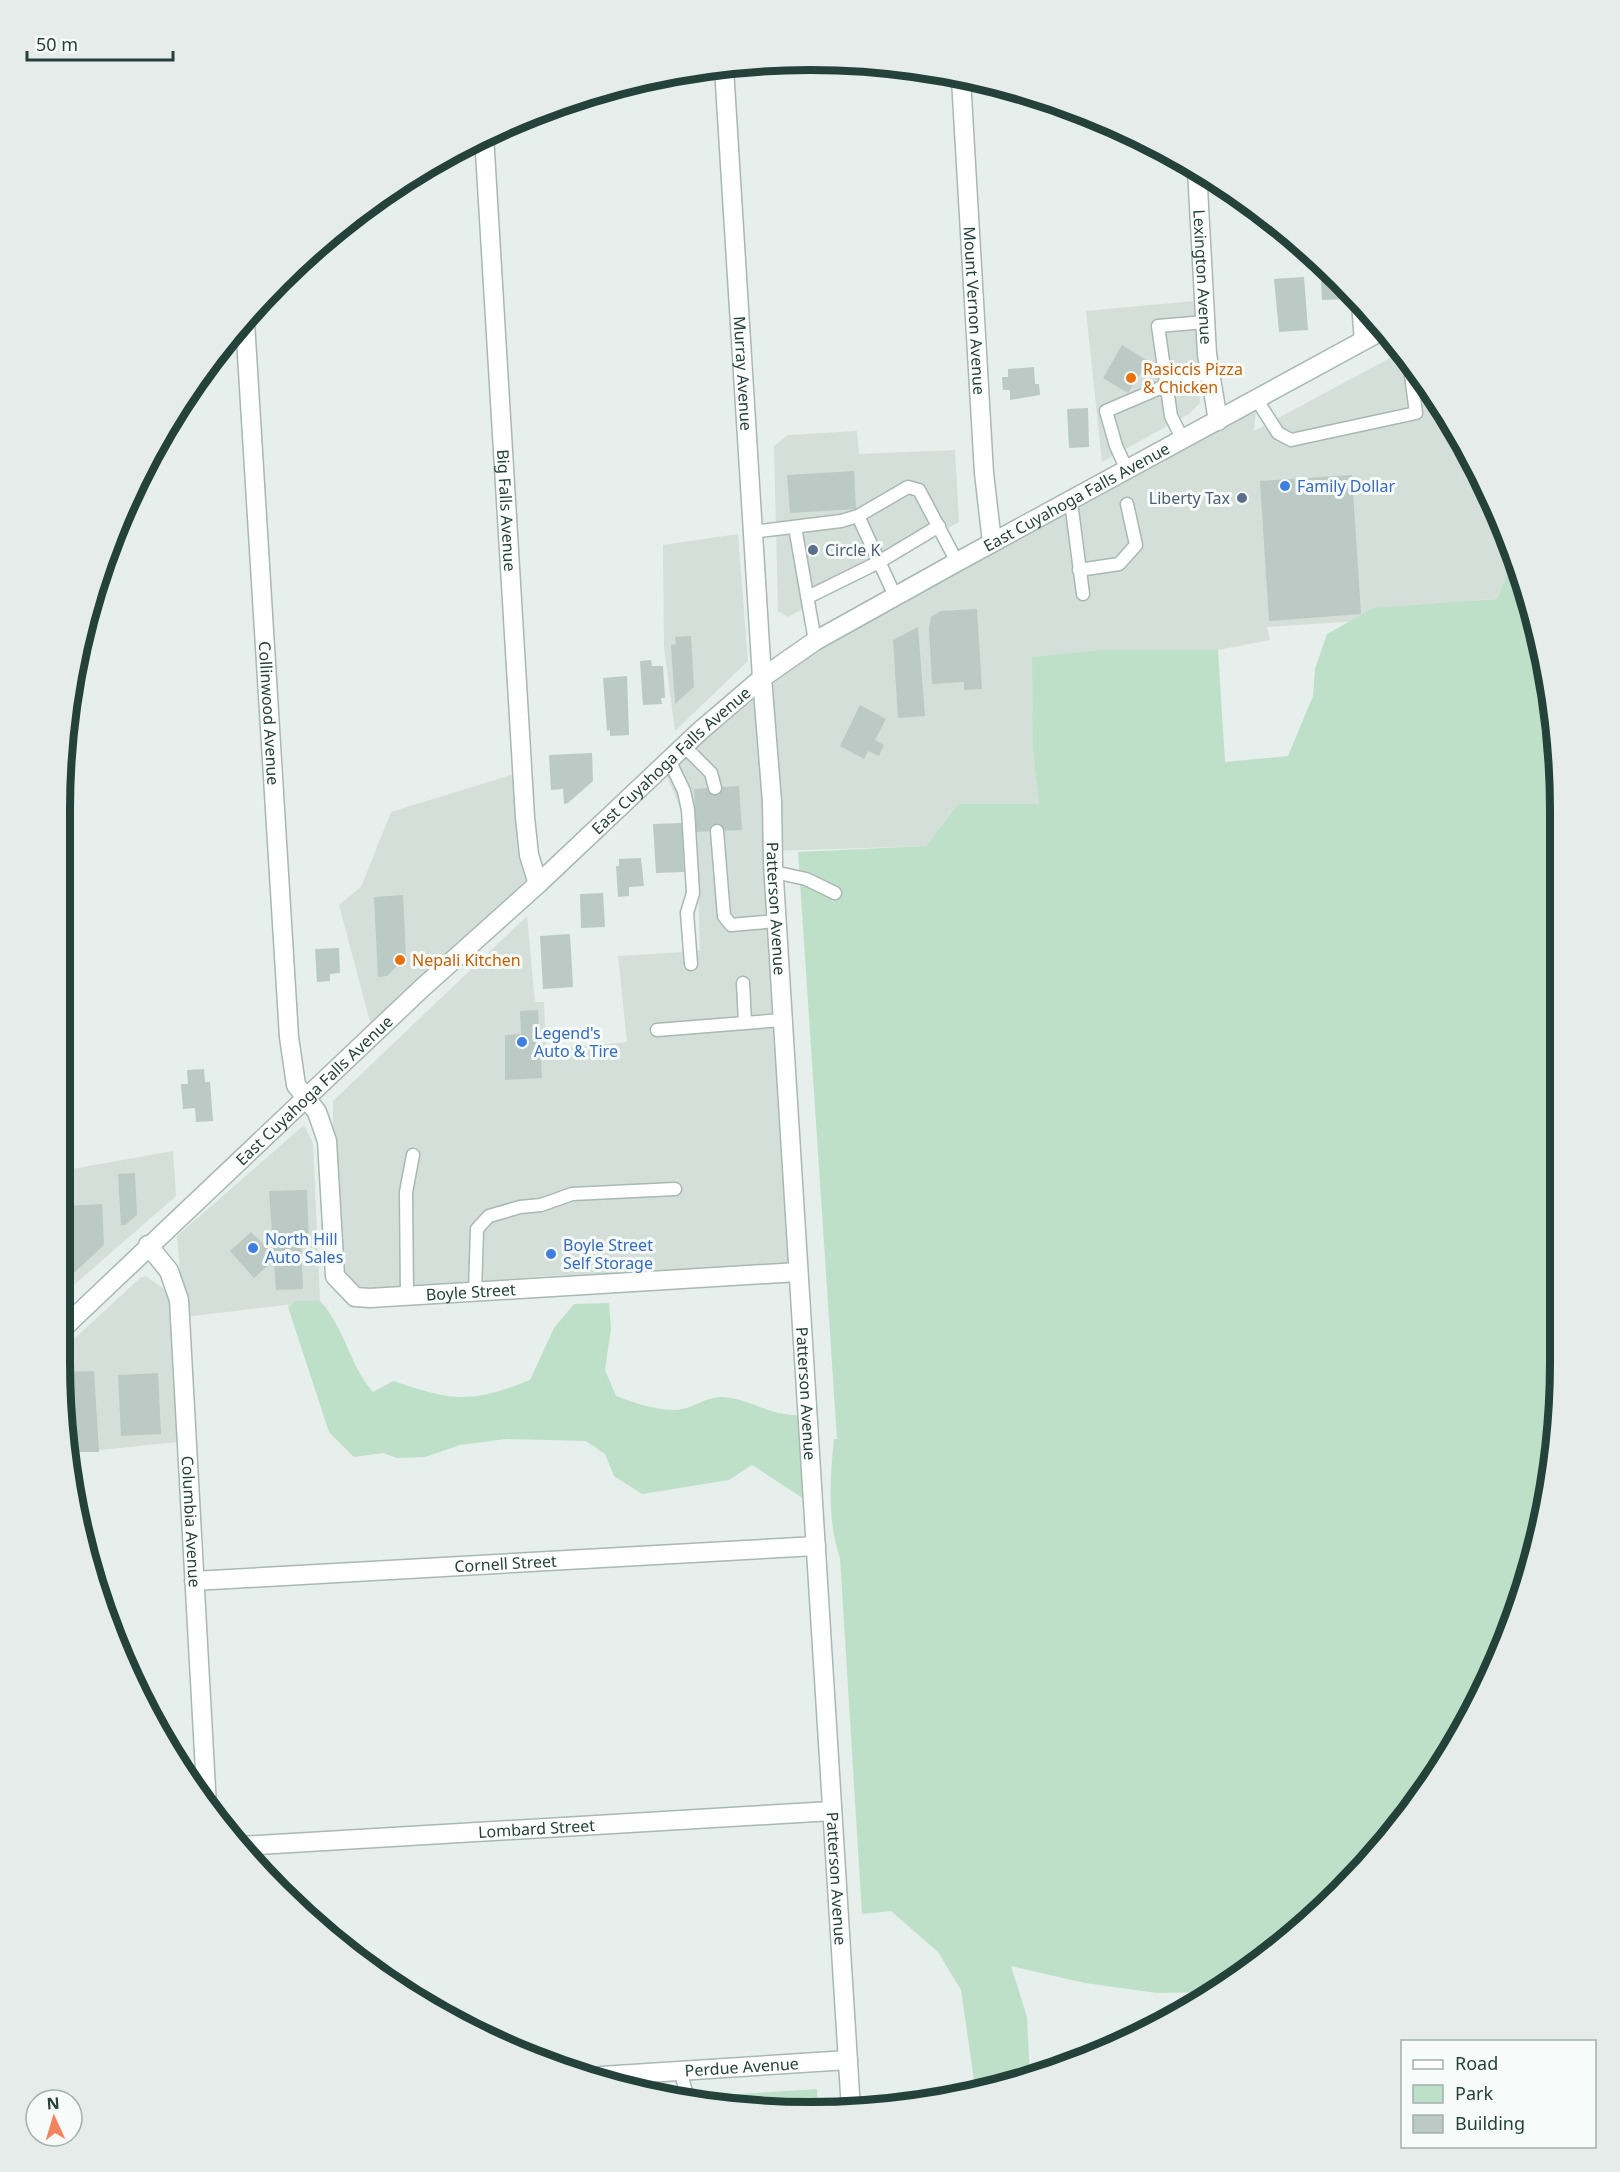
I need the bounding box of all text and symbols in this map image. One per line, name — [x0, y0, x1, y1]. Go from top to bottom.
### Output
scale bar — [27, 24, 172, 62]
text: 50 m — [36, 32, 78, 56]
street label: Lexington Avenue — [1188, 209, 1217, 345]
street label: Mount Vernon Avenue — [959, 226, 990, 395]
street label: Murray Avenue — [728, 315, 758, 431]
place label: Rasiccis Pizza & Chicken — [1143, 358, 1243, 398]
marker: Rasiccis Pizza & Chicken — [1124, 371, 1138, 385]
street label: East Cuyahoga Falls Avenue — [979, 437, 1173, 557]
street label: Big Falls Avenue — [492, 449, 521, 572]
place label: Family Dollar — [1297, 475, 1395, 497]
marker: Family Dollar — [1278, 479, 1292, 493]
place label: Liberty Tax — [1149, 487, 1231, 509]
marker: Liberty Tax — [1235, 491, 1249, 505]
place label: Circle K — [825, 539, 881, 561]
marker: Circle K — [806, 543, 820, 557]
street label: Collinwood Avenue — [254, 641, 284, 786]
street label: East Cuyahoga Falls Avenue — [586, 682, 755, 839]
street label: Patterson Avenue — [762, 842, 791, 976]
place label: Nepali Kitchen — [412, 949, 521, 971]
marker: Nepali Kitchen — [393, 953, 407, 967]
street label: East Cuyahoga Falls Avenue — [231, 1010, 397, 1170]
place label: Legend's Auto & Tire — [534, 1022, 618, 1062]
marker: Legend's Auto & Tire — [515, 1035, 529, 1049]
place label: North Hill Auto Sales — [265, 1228, 343, 1268]
place label: Boyle Street Self Storage — [563, 1234, 653, 1274]
marker: North Hill Auto Sales — [246, 1241, 260, 1255]
marker: Boyle Street Self Storage — [544, 1247, 558, 1261]
street label: Boyle Street — [425, 1278, 517, 1306]
street label: Patterson Avenue — [791, 1326, 821, 1461]
street label: Columbia Avenue — [177, 1455, 206, 1588]
street label: Cornell Street — [454, 1550, 558, 1577]
street label: Patterson Avenue — [821, 1811, 852, 1946]
street label: Lombard Street — [477, 1814, 596, 1843]
legend — [1401, 2040, 1596, 2148]
text: Road — [1455, 2051, 1498, 2075]
street label: Perdue Avenue — [684, 2052, 799, 2082]
text: Park — [1455, 2081, 1493, 2105]
north arrow — [24, 2088, 84, 2148]
text: N — [46, 2092, 60, 2114]
text: Building — [1455, 2111, 1525, 2135]

